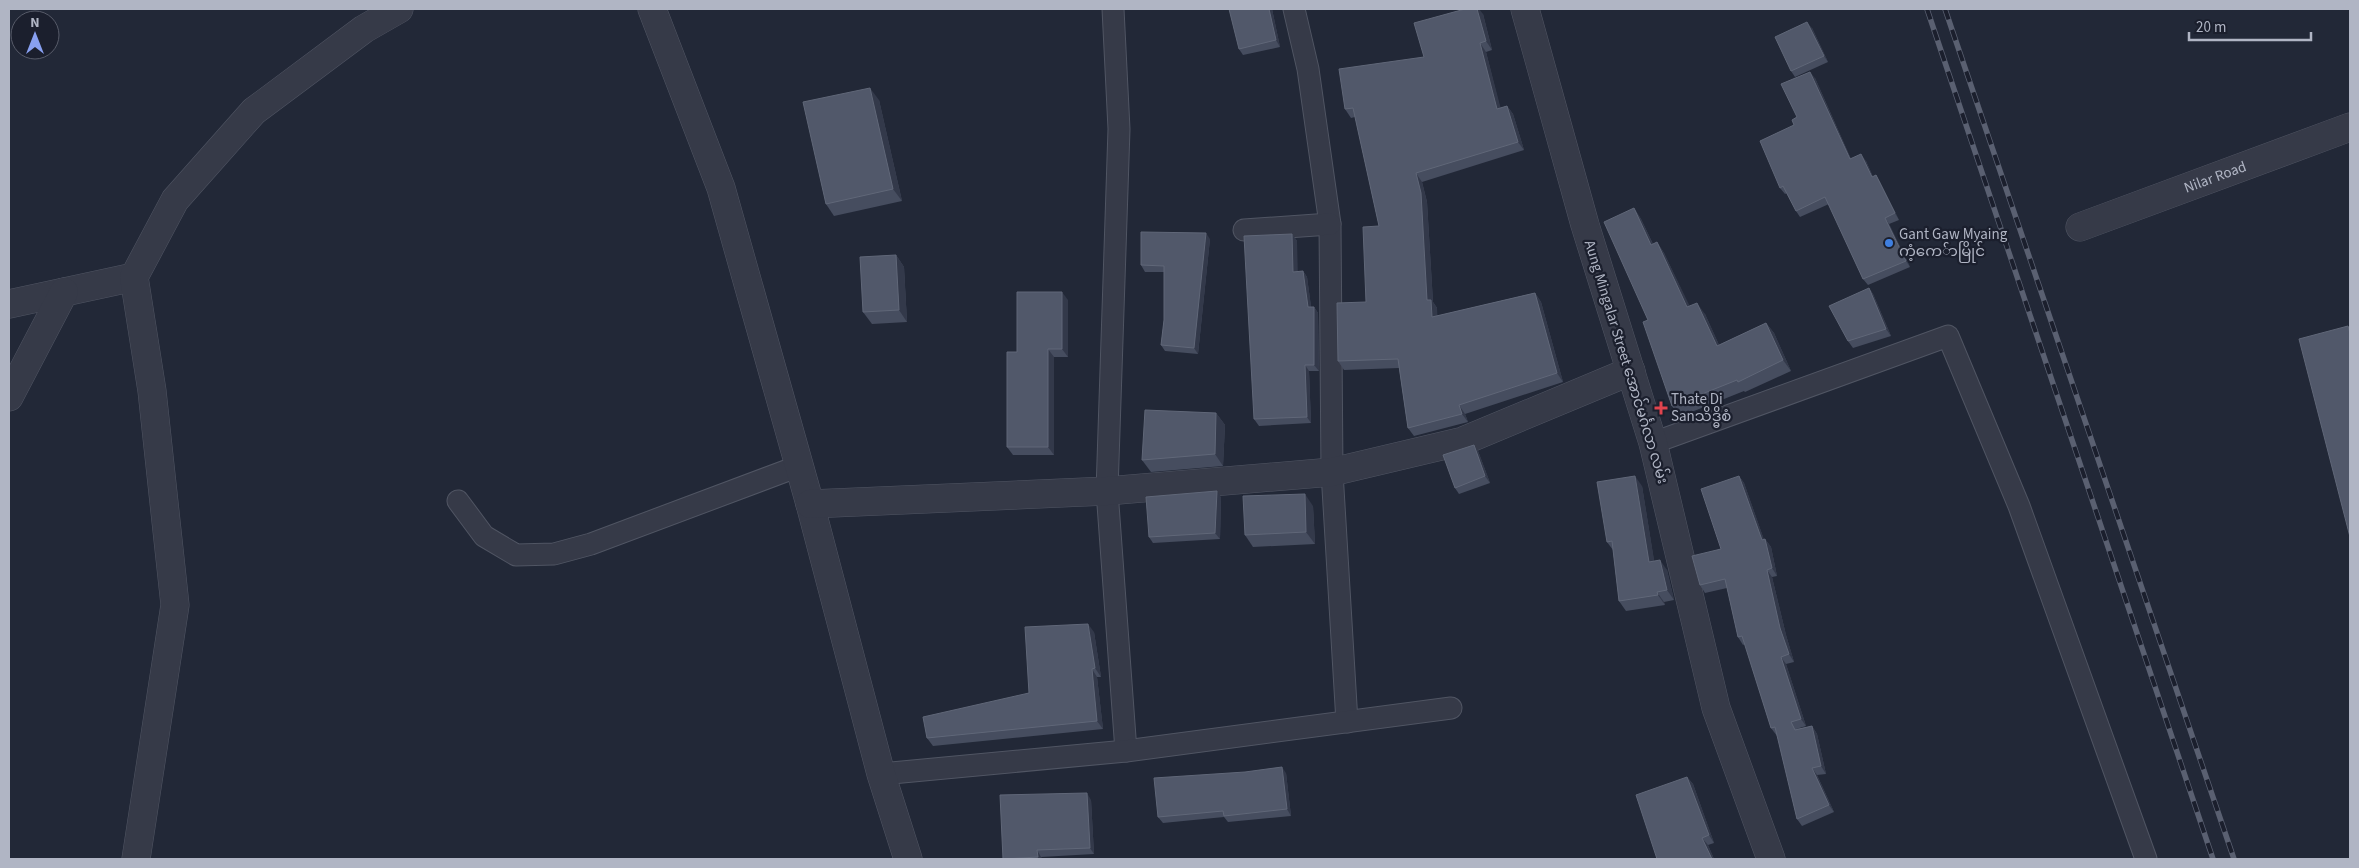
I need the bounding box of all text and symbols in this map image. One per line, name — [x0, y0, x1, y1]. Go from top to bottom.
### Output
north arrow — [10, 10, 60, 60]
scale bar — [2189, 10, 2312, 42]
text: N — [30, 13, 40, 33]
text: 20 m — [2196, 17, 2226, 38]
street label: Nilar Road — [2181, 156, 2249, 198]
place label: Gant Gaw Myaing ကံ့ကေ်ာမြိုင် — [1899, 224, 2008, 263]
marker: Gant Gaw Myaing ကံ့ကေ်ာမြိုင် — [1883, 237, 1895, 249]
street label: Aung Mingalar Street အောင်မင်္ဂလာ လမ်း — [1579, 238, 1673, 486]
place label: Thate Di Sanသိဒ္ဓိစံ — [1671, 389, 1731, 428]
marker: Thate Di Sanသိဒ္ဓိစံ — [1655, 402, 1667, 414]

